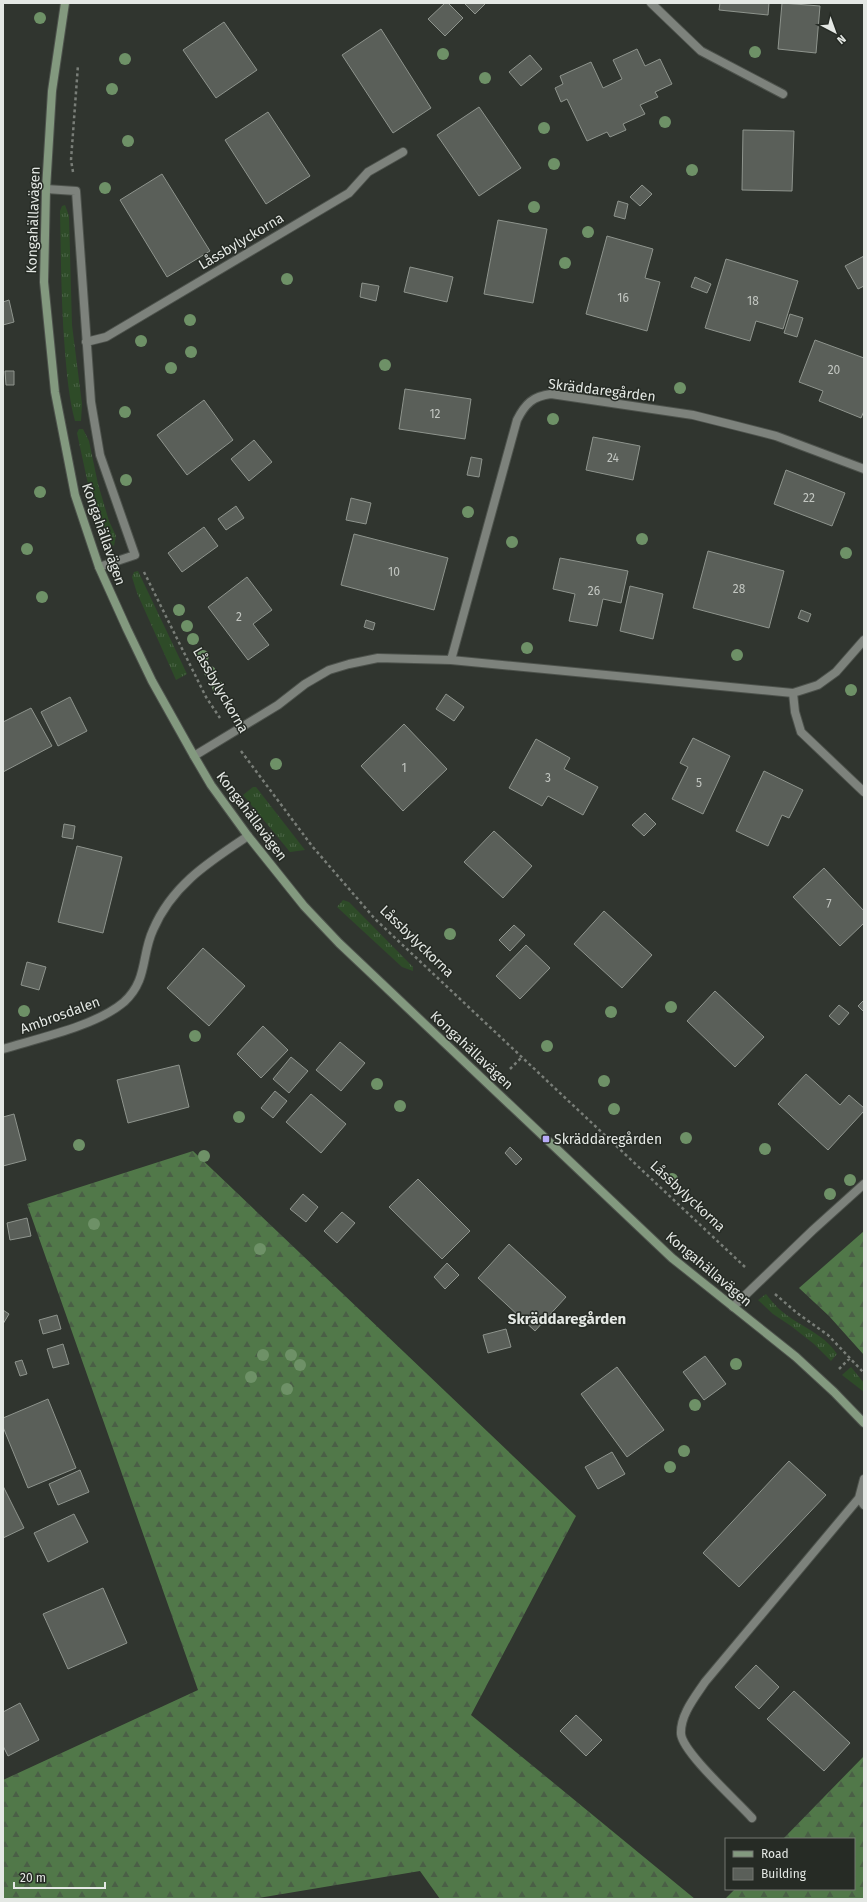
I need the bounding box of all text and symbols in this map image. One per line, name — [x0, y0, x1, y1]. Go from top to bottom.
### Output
north arrow — [815, 12, 855, 52]
text: N — [834, 32, 848, 46]
street label: Kongahällavägen — [23, 166, 44, 274]
street label: Låssbylyckorna — [196, 209, 287, 274]
house number: 16 — [617, 291, 629, 305]
house number: 18 — [747, 294, 759, 308]
house number: 20 — [828, 363, 841, 377]
street label: Skräddaregården — [547, 375, 657, 406]
house number: 12 — [429, 407, 441, 421]
house number: 24 — [607, 451, 620, 465]
street label: Kongahällavägen — [78, 481, 129, 588]
house number: 22 — [803, 491, 815, 505]
house number: 10 — [388, 565, 400, 579]
house number: 28 — [733, 582, 746, 596]
house number: 26 — [588, 584, 600, 598]
house number: 2 — [236, 610, 242, 624]
street label: Låssbylyckorna — [189, 644, 252, 736]
house number: 1 — [401, 761, 407, 775]
street label: Kongahällavägen — [213, 768, 291, 864]
house number: 3 — [545, 771, 551, 785]
house number: 5 — [696, 776, 702, 790]
house number: 7 — [826, 897, 832, 911]
street label: Låssbylyckorna — [376, 902, 457, 981]
street label: Ambrosdalen — [18, 993, 102, 1038]
street label: Kongahällavägen — [427, 1008, 517, 1093]
place label: Skräddaregården — [554, 1131, 662, 1148]
marker: Skräddaregården — [541, 1134, 551, 1144]
street label: Låssbylyckorna — [647, 1157, 729, 1235]
street label: Kongahällavägen — [662, 1228, 755, 1310]
district label: Skräddaregården — [508, 1310, 626, 1328]
legend — [725, 1838, 855, 1890]
text: Road — [761, 1847, 789, 1861]
scale bar — [14, 1864, 105, 1890]
text: Building — [761, 1867, 807, 1881]
text: 20 m — [20, 1871, 46, 1885]

